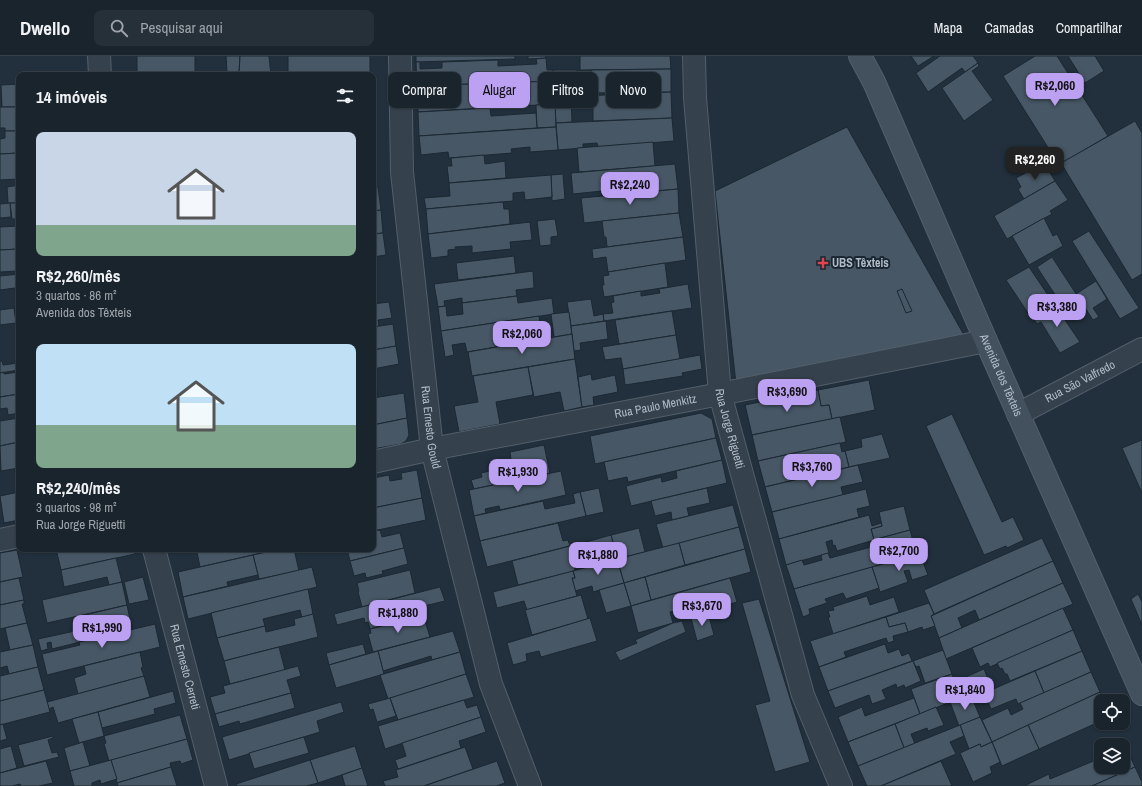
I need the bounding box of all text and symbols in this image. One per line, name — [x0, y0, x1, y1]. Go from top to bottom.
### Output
search box — [94, 10, 374, 46]
text: Dwello — [20, 15, 70, 41]
icon: search — [108, 17, 130, 39]
text: Pesquisar aqui — [140, 17, 223, 38]
text: Mapa — [934, 19, 963, 37]
text: Camadas — [985, 19, 1034, 37]
text: Compartilhar — [1056, 19, 1122, 37]
chip: Comprar — [388, 72, 461, 108]
chip: Alugar — [469, 72, 530, 108]
chip: Filtros — [538, 72, 598, 108]
chip: Novo — [606, 72, 661, 108]
pin: R$2,060 — [1018, 73, 1092, 107]
text: R$2,060 — [1035, 77, 1075, 94]
text: 14 imóveis — [36, 85, 107, 108]
icon: filters — [334, 85, 356, 107]
pin: R$2,260 — [998, 147, 1072, 181]
text: R$2,260 — [1015, 151, 1055, 168]
icon: home — [160, 158, 232, 230]
pin: R$2,240 — [593, 172, 667, 206]
text: R$2,240 — [610, 176, 650, 193]
place label: UBS Têxteis — [832, 255, 889, 271]
marker: UBS Têxteis — [817, 257, 829, 269]
text: R$2,260/mês — [36, 264, 120, 287]
text: 3 quartos · 86 m² — [36, 287, 117, 304]
pin: R$3,380 — [1020, 294, 1094, 328]
text: R$3,380 — [1037, 298, 1077, 315]
text: Avenida dos Têxteis — [36, 304, 132, 321]
pin: R$2,060 — [485, 321, 559, 355]
text: R$2,060 — [502, 325, 542, 342]
street label: Avenida dos Têxteis — [976, 331, 1026, 419]
street label: Rua São Valfredo — [1042, 357, 1118, 406]
icon: home — [160, 370, 232, 442]
pin: R$3,690 — [750, 379, 824, 413]
text: R$3,690 — [767, 383, 807, 400]
street label: Rua Ernesto Gould — [417, 385, 445, 471]
street label: Rua Jorge Riguetti — [712, 388, 748, 471]
street label: Rua Paulo Menkitz — [613, 391, 698, 422]
pin: R$3,760 — [775, 454, 849, 488]
text: R$3,760 — [792, 458, 832, 475]
pin: R$1,930 — [481, 459, 555, 493]
text: R$1,930 — [498, 463, 538, 480]
text: R$2,240/mês — [36, 476, 120, 499]
text: 3 quartos · 98 m² — [36, 499, 117, 516]
text: Rua Jorge Riguetti — [36, 516, 125, 533]
pin: R$2,700 — [862, 538, 936, 572]
pin: R$1,880 — [561, 542, 635, 576]
text: R$2,700 — [879, 542, 919, 559]
text: R$1,880 — [578, 546, 618, 563]
pin: R$3,670 — [665, 593, 739, 627]
text: R$3,670 — [682, 597, 722, 614]
pin: R$1,880 — [361, 600, 435, 634]
text: R$1,880 — [378, 604, 418, 621]
pin: R$1,990 — [65, 615, 139, 649]
text: R$1,990 — [82, 619, 122, 636]
street label: Rua Ernesto Cerreti — [166, 623, 204, 711]
pin: R$1,840 — [928, 677, 1002, 711]
text: R$1,840 — [945, 681, 985, 698]
map controls — [1094, 694, 1130, 774]
button: locate — [1094, 694, 1130, 730]
button: layers — [1094, 738, 1130, 774]

